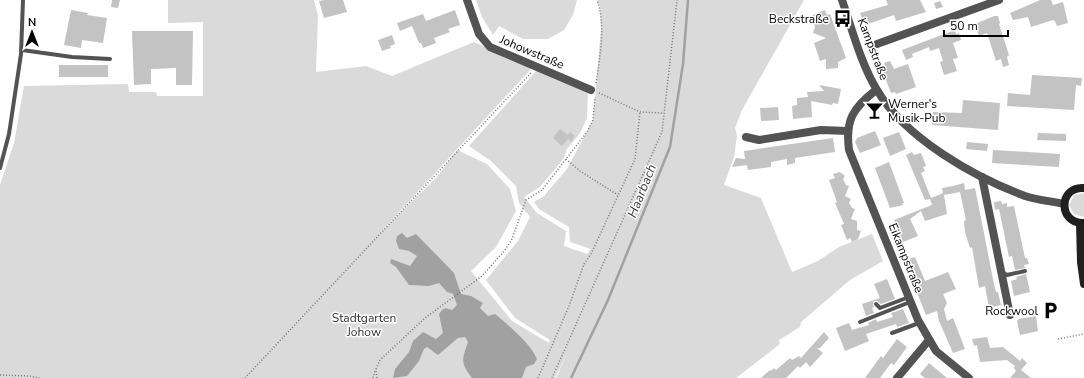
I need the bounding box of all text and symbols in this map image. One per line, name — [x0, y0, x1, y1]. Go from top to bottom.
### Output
bus stop icon: Beckstraße — [832, 9, 852, 29]
place label: Beckstraße — [769, 11, 829, 27]
north arrow — [12, 12, 52, 52]
scale bar — [944, 12, 1008, 38]
text: N — [28, 15, 36, 30]
street label: Kampstraße — [854, 16, 892, 82]
text: 50 m — [950, 18, 978, 34]
street label: Johowstraße — [497, 31, 567, 73]
place label: Werner's Musik-Pub — [888, 96, 946, 126]
bar icon: Werner's Musik-Pub — [865, 101, 885, 121]
water label: Haarbach — [623, 162, 661, 220]
street label: Eikampstraße — [885, 221, 927, 295]
parking icon: Rockwool — [1041, 301, 1061, 321]
place label: Rockwool — [985, 303, 1038, 319]
park label: Stadtgarten Johow — [332, 310, 396, 340]

